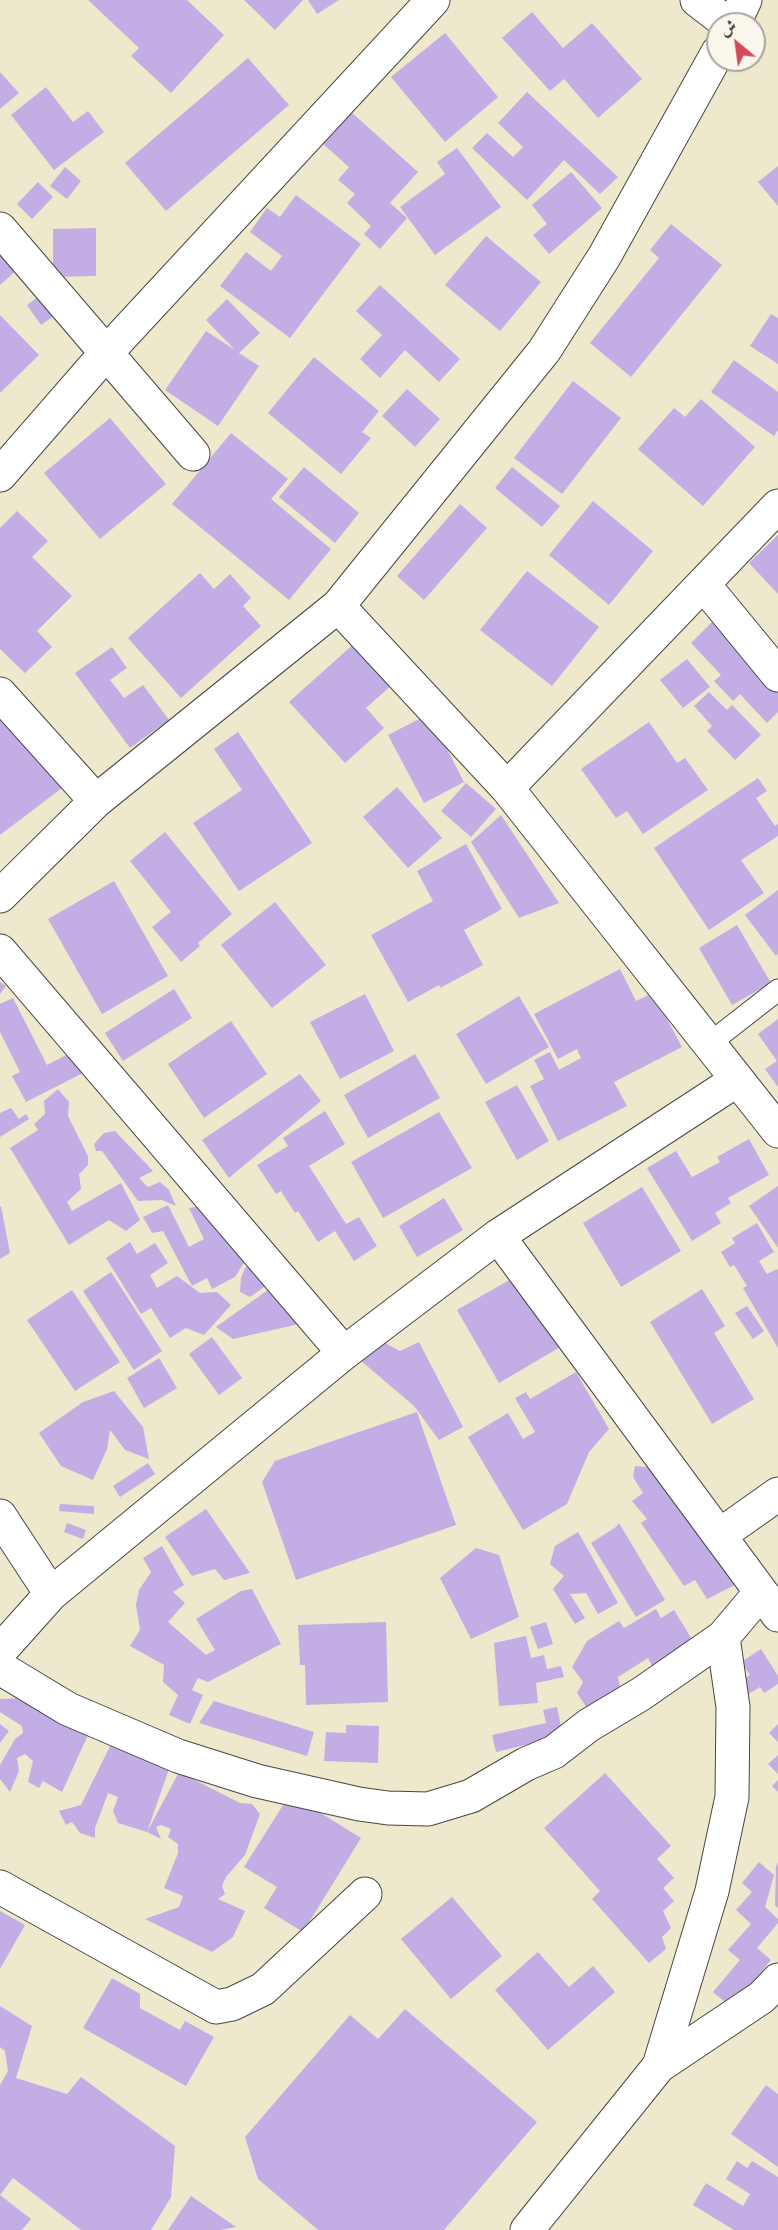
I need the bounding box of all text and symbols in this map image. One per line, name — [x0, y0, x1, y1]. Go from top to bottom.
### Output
north arrow — [706, 12, 766, 72]
text: ش — [716, 15, 741, 41]

